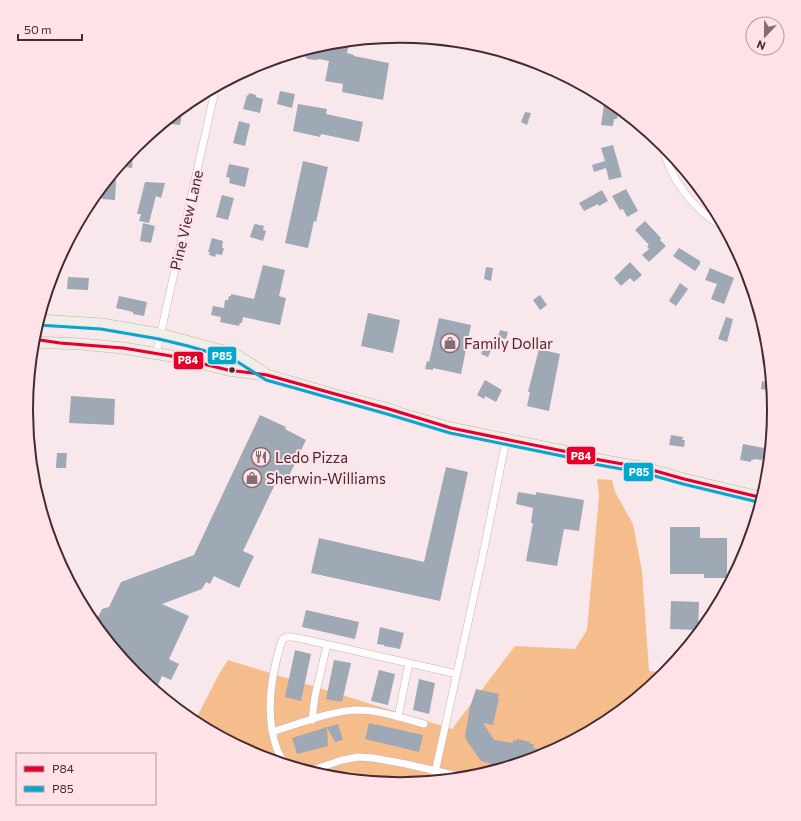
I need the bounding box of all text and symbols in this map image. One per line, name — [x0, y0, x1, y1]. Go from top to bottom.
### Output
scale bar — [18, 16, 82, 42]
north arrow — [745, 16, 785, 56]
text: 50 m — [24, 22, 52, 36]
text: N — [755, 38, 767, 53]
street label: Pine View Lane — [166, 168, 206, 272]
shop icon: Family Dollar — [439, 332, 461, 354]
place label: Family Dollar — [464, 334, 553, 352]
line badge: P85 — [207, 346, 237, 365]
text: P85 — [212, 349, 232, 362]
line badge: P84 — [173, 351, 204, 370]
text: P84 — [178, 353, 199, 366]
unlabelled marker — [227, 365, 237, 375]
restaurant icon: Ledo Pizza — [250, 446, 272, 468]
line badge: P84 — [566, 446, 596, 465]
place label: Ledo Pizza — [275, 448, 348, 466]
text: P84 — [571, 449, 592, 462]
line badge: P85 — [623, 462, 654, 482]
text: P85 — [629, 465, 649, 478]
shop icon: Sherwin-Williams — [241, 467, 263, 489]
place label: Sherwin-Williams — [266, 469, 386, 487]
legend — [16, 753, 156, 805]
text: P84 — [52, 761, 74, 775]
text: P85 — [52, 781, 74, 795]

